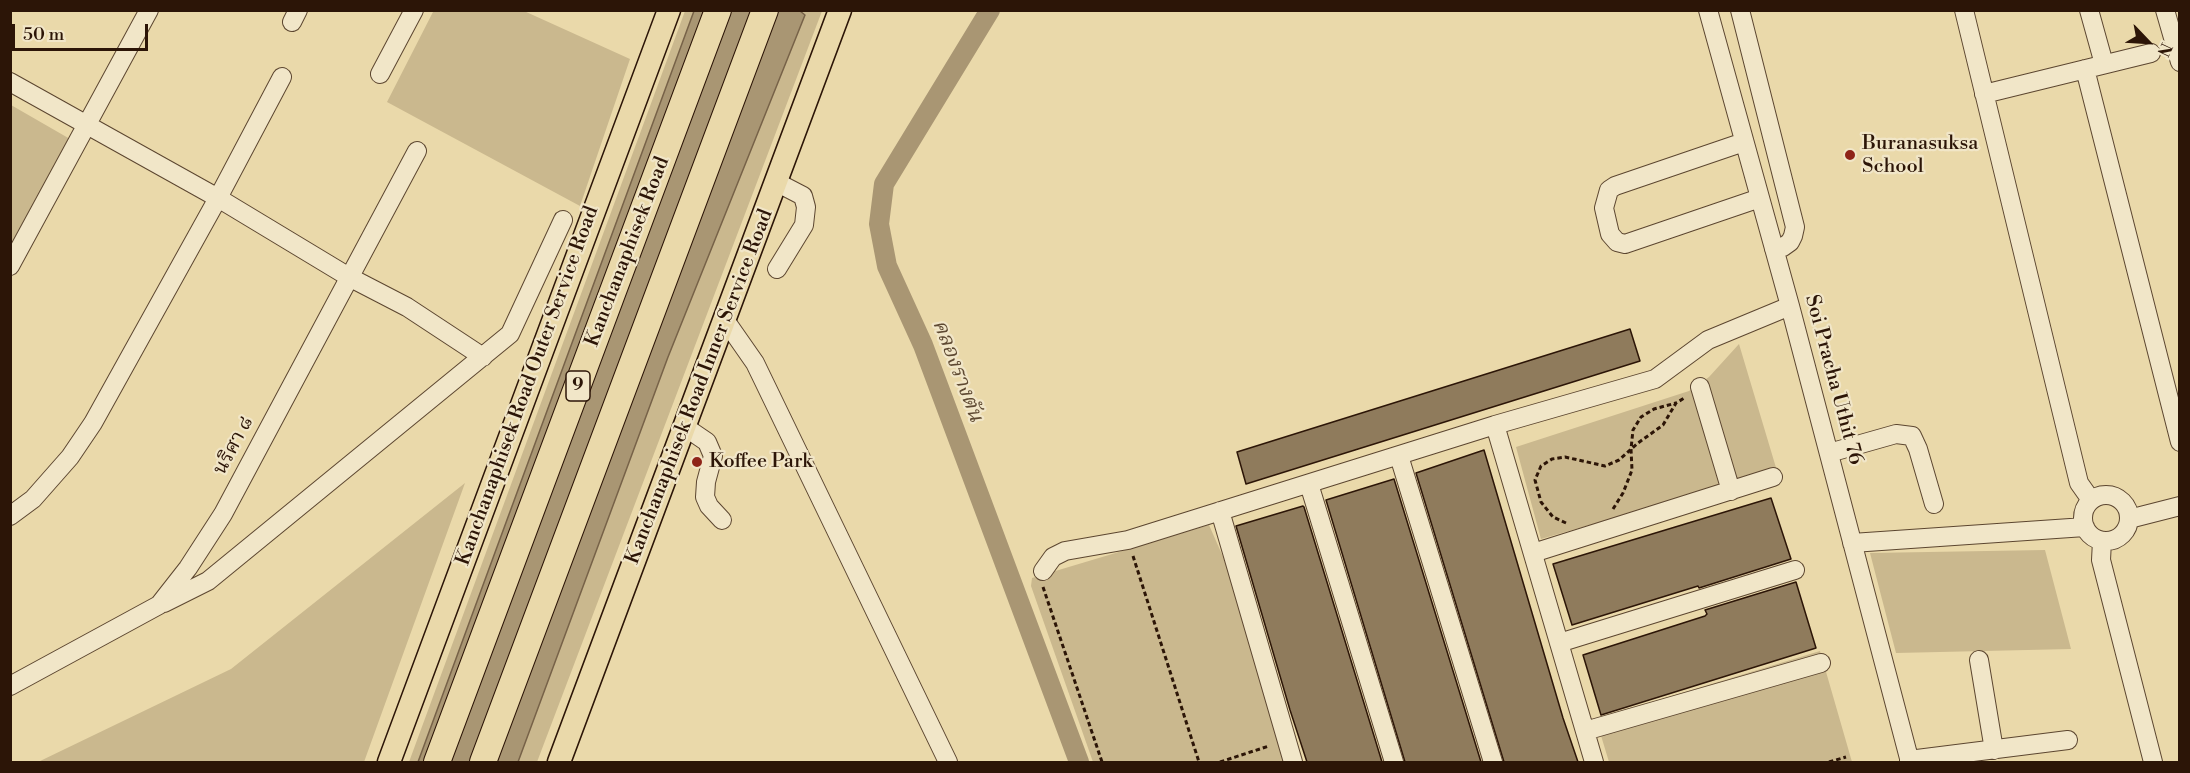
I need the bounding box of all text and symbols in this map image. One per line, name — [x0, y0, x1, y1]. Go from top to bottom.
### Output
scale bar — [15, 12, 152, 50]
north arrow — [2118, 12, 2178, 72]
text: 50 m — [23, 23, 64, 46]
text: N — [2153, 40, 2176, 60]
place label: Buranasuksa School — [1862, 132, 1978, 179]
marker: Buranasuksa School — [1843, 148, 1857, 162]
street label: Kanchanaphisek Road — [581, 154, 675, 350]
street label: Kanchanaphisek Road Outer Service Road — [452, 203, 604, 569]
street label: Kanchanaphisek Road Inner Service Road — [621, 206, 779, 568]
street label: Soi Pracha Uthit 76 — [1799, 293, 1867, 467]
water label: คลองรางตัน — [926, 316, 988, 426]
road number: 9 — [566, 371, 590, 401]
street label: นริศา ๘ — [209, 413, 259, 479]
place label: Koffee Park — [709, 450, 813, 474]
marker: Koffee Park — [690, 455, 704, 469]

